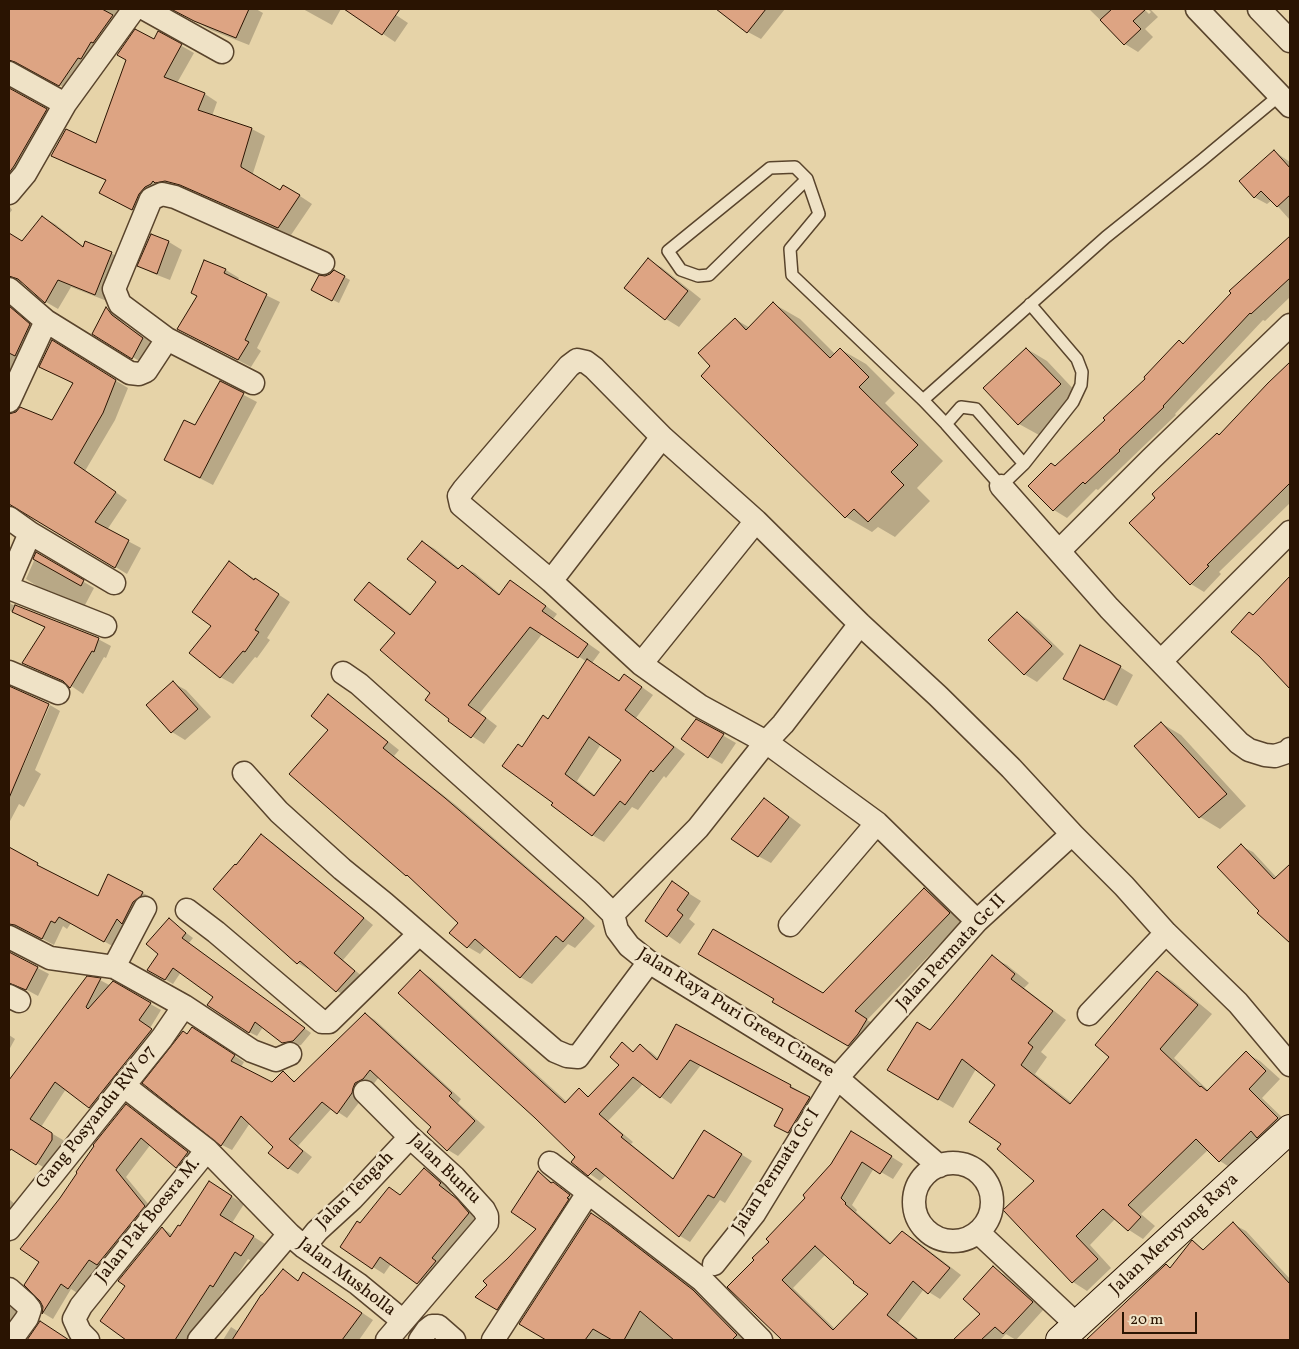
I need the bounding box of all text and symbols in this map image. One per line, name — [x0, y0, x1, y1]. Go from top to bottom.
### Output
street label: Jalan Permata Gc II — [893, 890, 1011, 1016]
street label: Jalan Raya Puri Green Cinere — [632, 944, 838, 1084]
street label: Gang Posyandu RW 07 — [33, 1042, 161, 1194]
street label: Jalan Permata Gc I — [729, 1106, 825, 1238]
street label: Jalan Buntu — [403, 1130, 485, 1210]
street label: Jalan Tengah — [313, 1148, 399, 1234]
street label: Jalan Pak Boesra M. — [92, 1154, 206, 1288]
street label: Jalan Meruyung Raya — [1106, 1170, 1244, 1300]
street label: Jalan Musholla — [293, 1234, 399, 1322]
scale bar — [1124, 1302, 1199, 1334]
text: 20 m — [1130, 1310, 1163, 1331]

